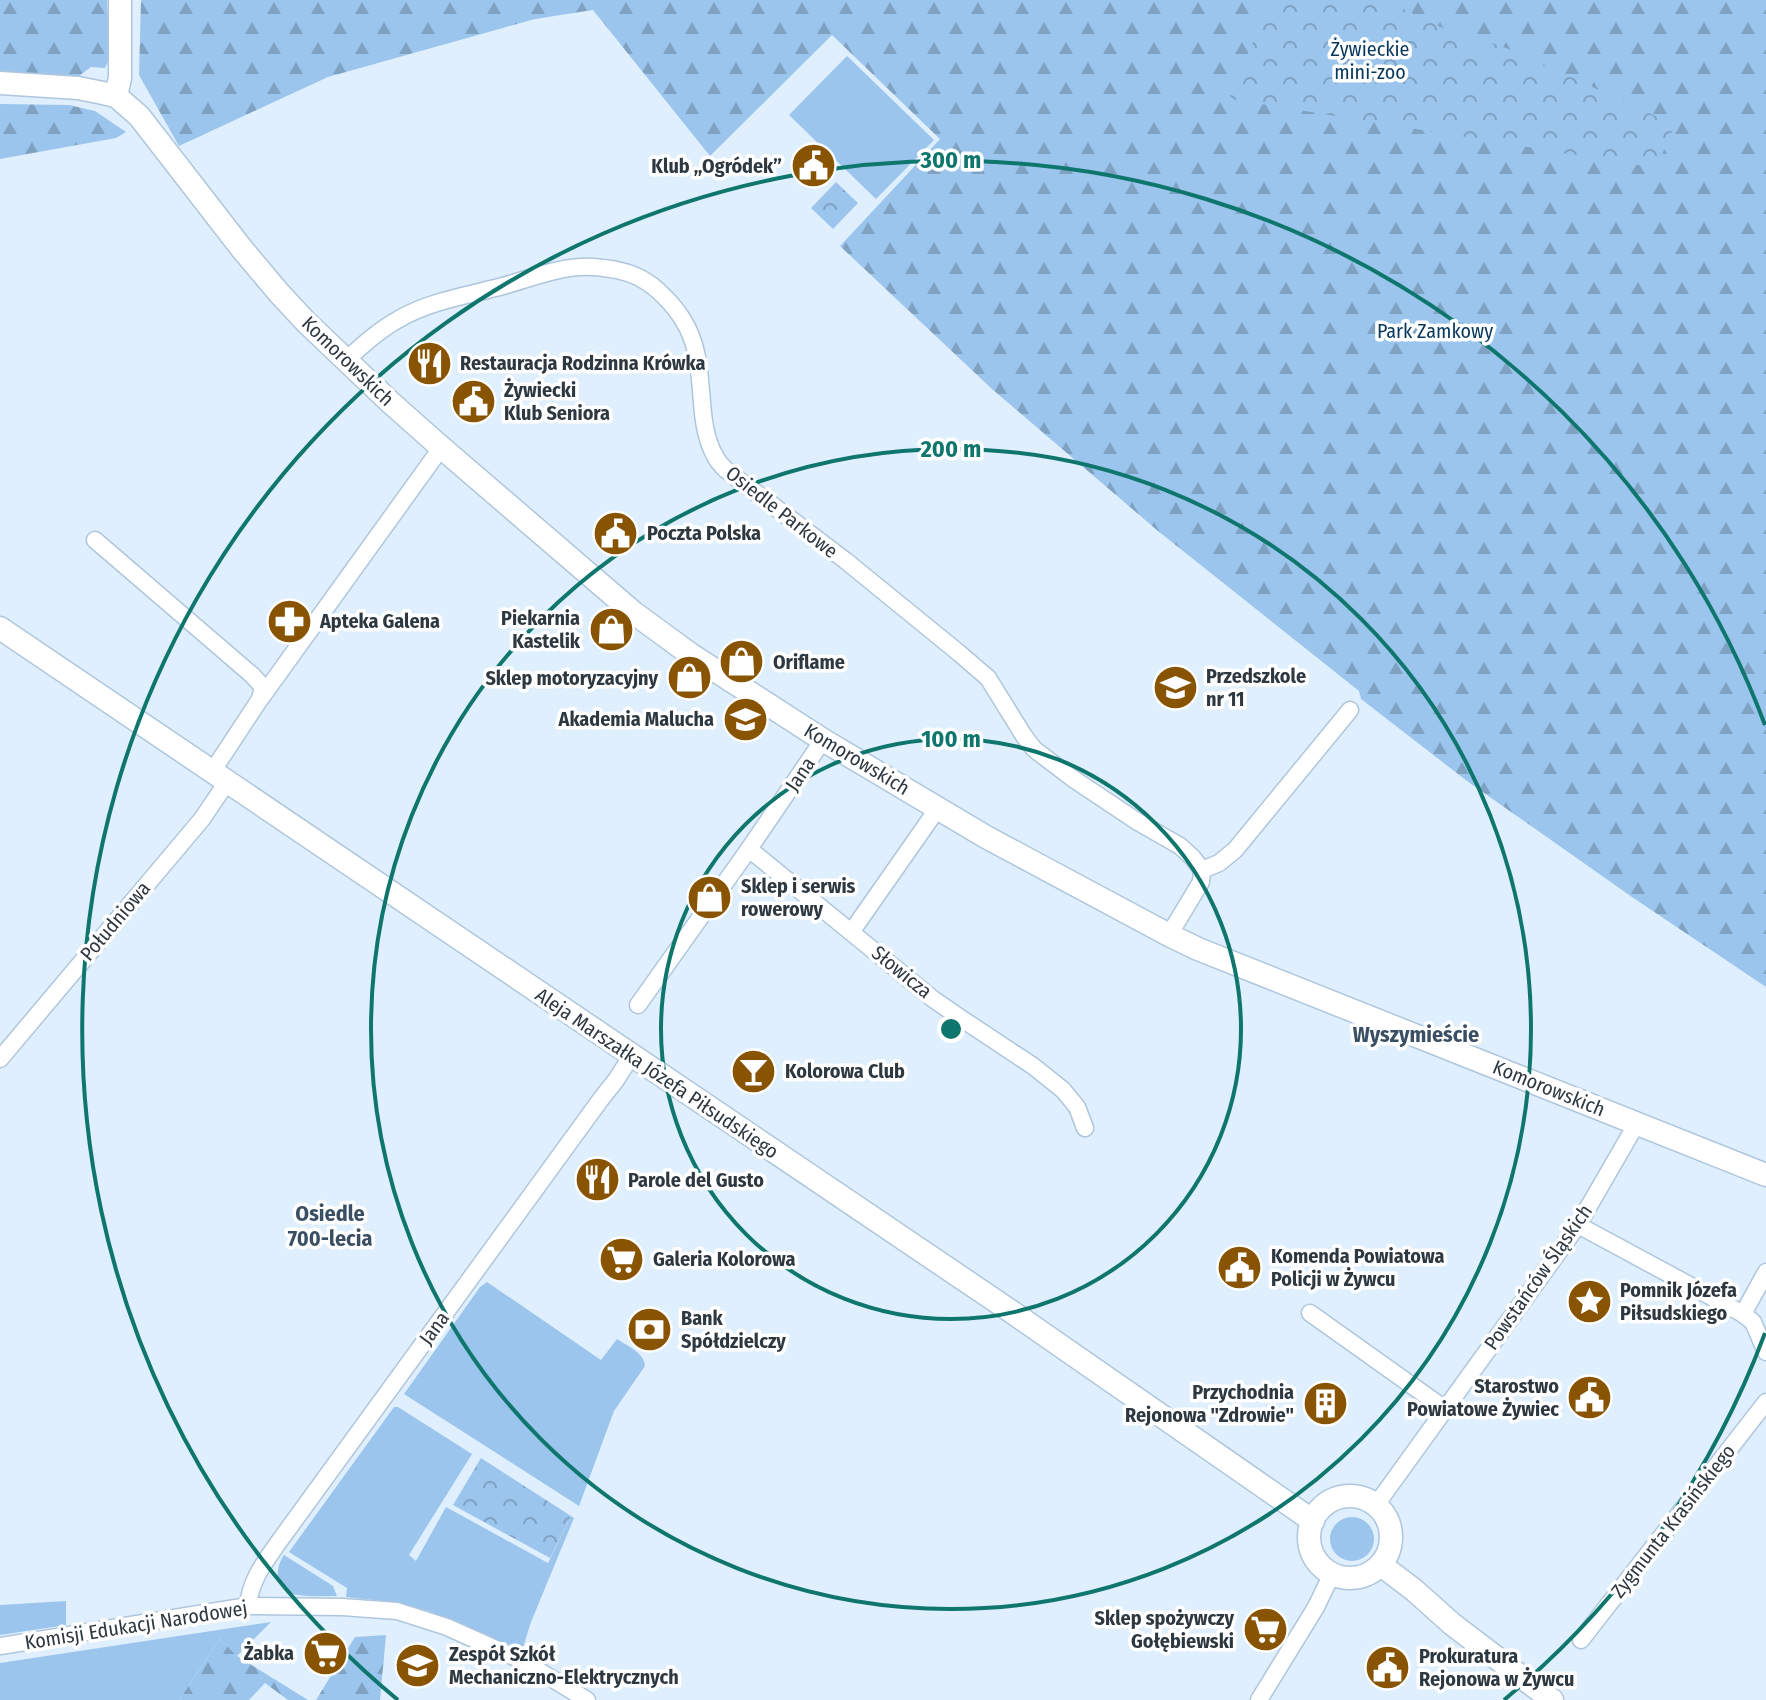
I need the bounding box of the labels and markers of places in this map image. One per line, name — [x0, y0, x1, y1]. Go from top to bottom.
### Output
public building icon: Klub „Ogródek” — [789, 142, 837, 190]
place label: Klub „Ogródek” — [651, 154, 782, 178]
restaurant icon: Restauracja Rodzinna Krówka — [405, 339, 453, 387]
place label: Restauracja Rodzinna Krówka — [460, 351, 705, 375]
public building icon: Żywiecki Klub Seniora — [449, 377, 497, 425]
place label: Żywiecki Klub Seniora — [504, 378, 610, 425]
public building icon: Poczta Polska — [592, 509, 640, 557]
place label: Poczta Polska — [647, 521, 761, 545]
pharmacy icon: Apteka Galena — [265, 597, 313, 645]
place label: Piekarnia Kastelik — [501, 606, 581, 653]
shop icon: Piekarnia Kastelik — [587, 606, 635, 654]
place label: Apteka Galena — [319, 609, 440, 633]
shop icon: Oriflame — [718, 638, 766, 686]
place label: Oriflame — [773, 650, 845, 674]
shop icon: Sklep motoryzacyjny — [665, 654, 713, 702]
school or university icon: Przedszkole nr 11 — [1151, 663, 1199, 711]
place label: Przedszkole nr 11 — [1206, 664, 1306, 711]
place label: Sklep motoryzacyjny — [485, 666, 658, 690]
school or university icon: Akademia Malucha — [721, 695, 769, 743]
place label: Akademia Malucha — [558, 707, 714, 731]
shop icon: Sklep i serwis rowerowy — [686, 873, 734, 921]
place label: Sklep i serwis rowerowy — [741, 874, 856, 921]
centre of rings — [937, 1015, 965, 1043]
bar icon: Kolorowa Club — [730, 1047, 778, 1095]
place label: Kolorowa Club — [785, 1059, 905, 1083]
restaurant icon: Parole del Gusto — [573, 1156, 621, 1204]
place label: Parole del Gusto — [628, 1168, 764, 1192]
supermarket icon: Galeria Kolorowa — [598, 1235, 646, 1283]
public building icon: Komenda Powiatowa Policji w Żywcu — [1216, 1244, 1264, 1292]
place label: Komenda Powiatowa Policji w Żywcu — [1271, 1244, 1444, 1291]
place label: Galeria Kolorowa — [653, 1247, 795, 1271]
place icon: Pomnik Józefa Piłsudskiego — [1565, 1278, 1613, 1326]
place label: Pomnik Józefa Piłsudskiego — [1620, 1278, 1737, 1325]
bank icon: Bank Spółdzielczy — [626, 1306, 674, 1354]
place label: Bank Spółdzielczy — [681, 1306, 786, 1353]
place label: Starostwo Powiatowe Żywiec — [1407, 1374, 1559, 1421]
public building icon: Starostwo Powiatowe Żywiec — [1566, 1374, 1614, 1422]
place label: Przychodnia Rejonowa "Zdrowie" — [1125, 1380, 1294, 1427]
building icon: Przychodnia Rejonowa "Zdrowie" — [1301, 1380, 1349, 1428]
place label: Sklep spożywczy Gołębiewski — [1095, 1606, 1234, 1653]
supermarket icon: Sklep spożywczy Gołębiewski — [1241, 1606, 1289, 1654]
supermarket icon: Żabka — [301, 1629, 349, 1677]
place label: Żabka — [244, 1641, 294, 1665]
school or university icon: Zespół Szkół Mechaniczno-Elektrycznych — [394, 1642, 442, 1690]
place label: Zespół Szkół Mechaniczno-Elektrycznych — [449, 1642, 679, 1689]
public building icon: Prokuratura Rejonowa w Żywcu — [1364, 1643, 1412, 1691]
place label: Prokuratura Rejonowa w Żywcu — [1419, 1644, 1574, 1691]

